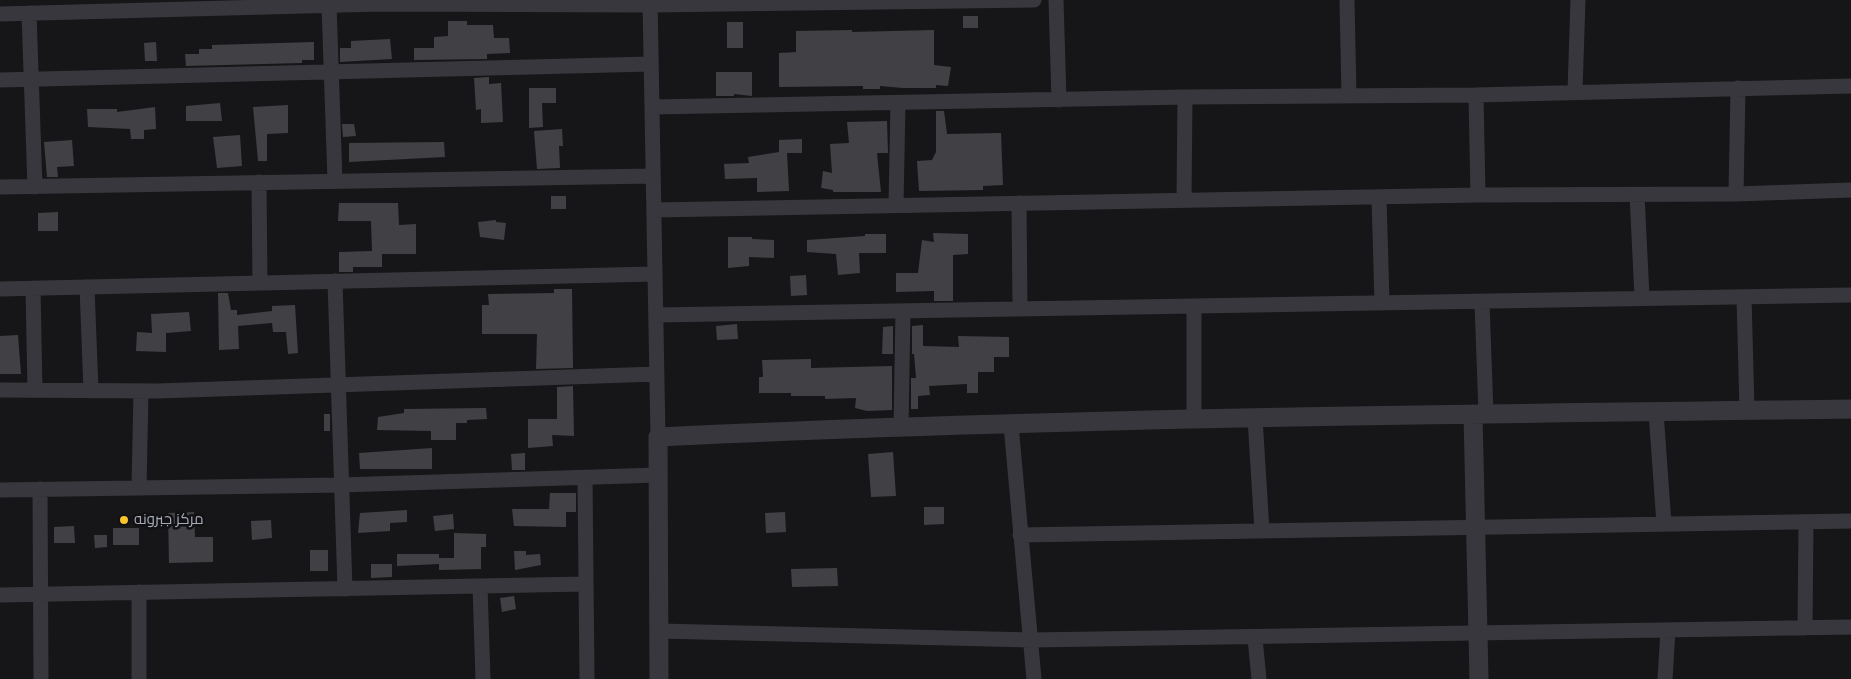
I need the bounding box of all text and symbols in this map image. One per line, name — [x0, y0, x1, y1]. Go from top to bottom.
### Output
place label: مركز جبرونه — [134, 511, 204, 529]
marker: مركز جبرونه — [118, 514, 130, 526]

